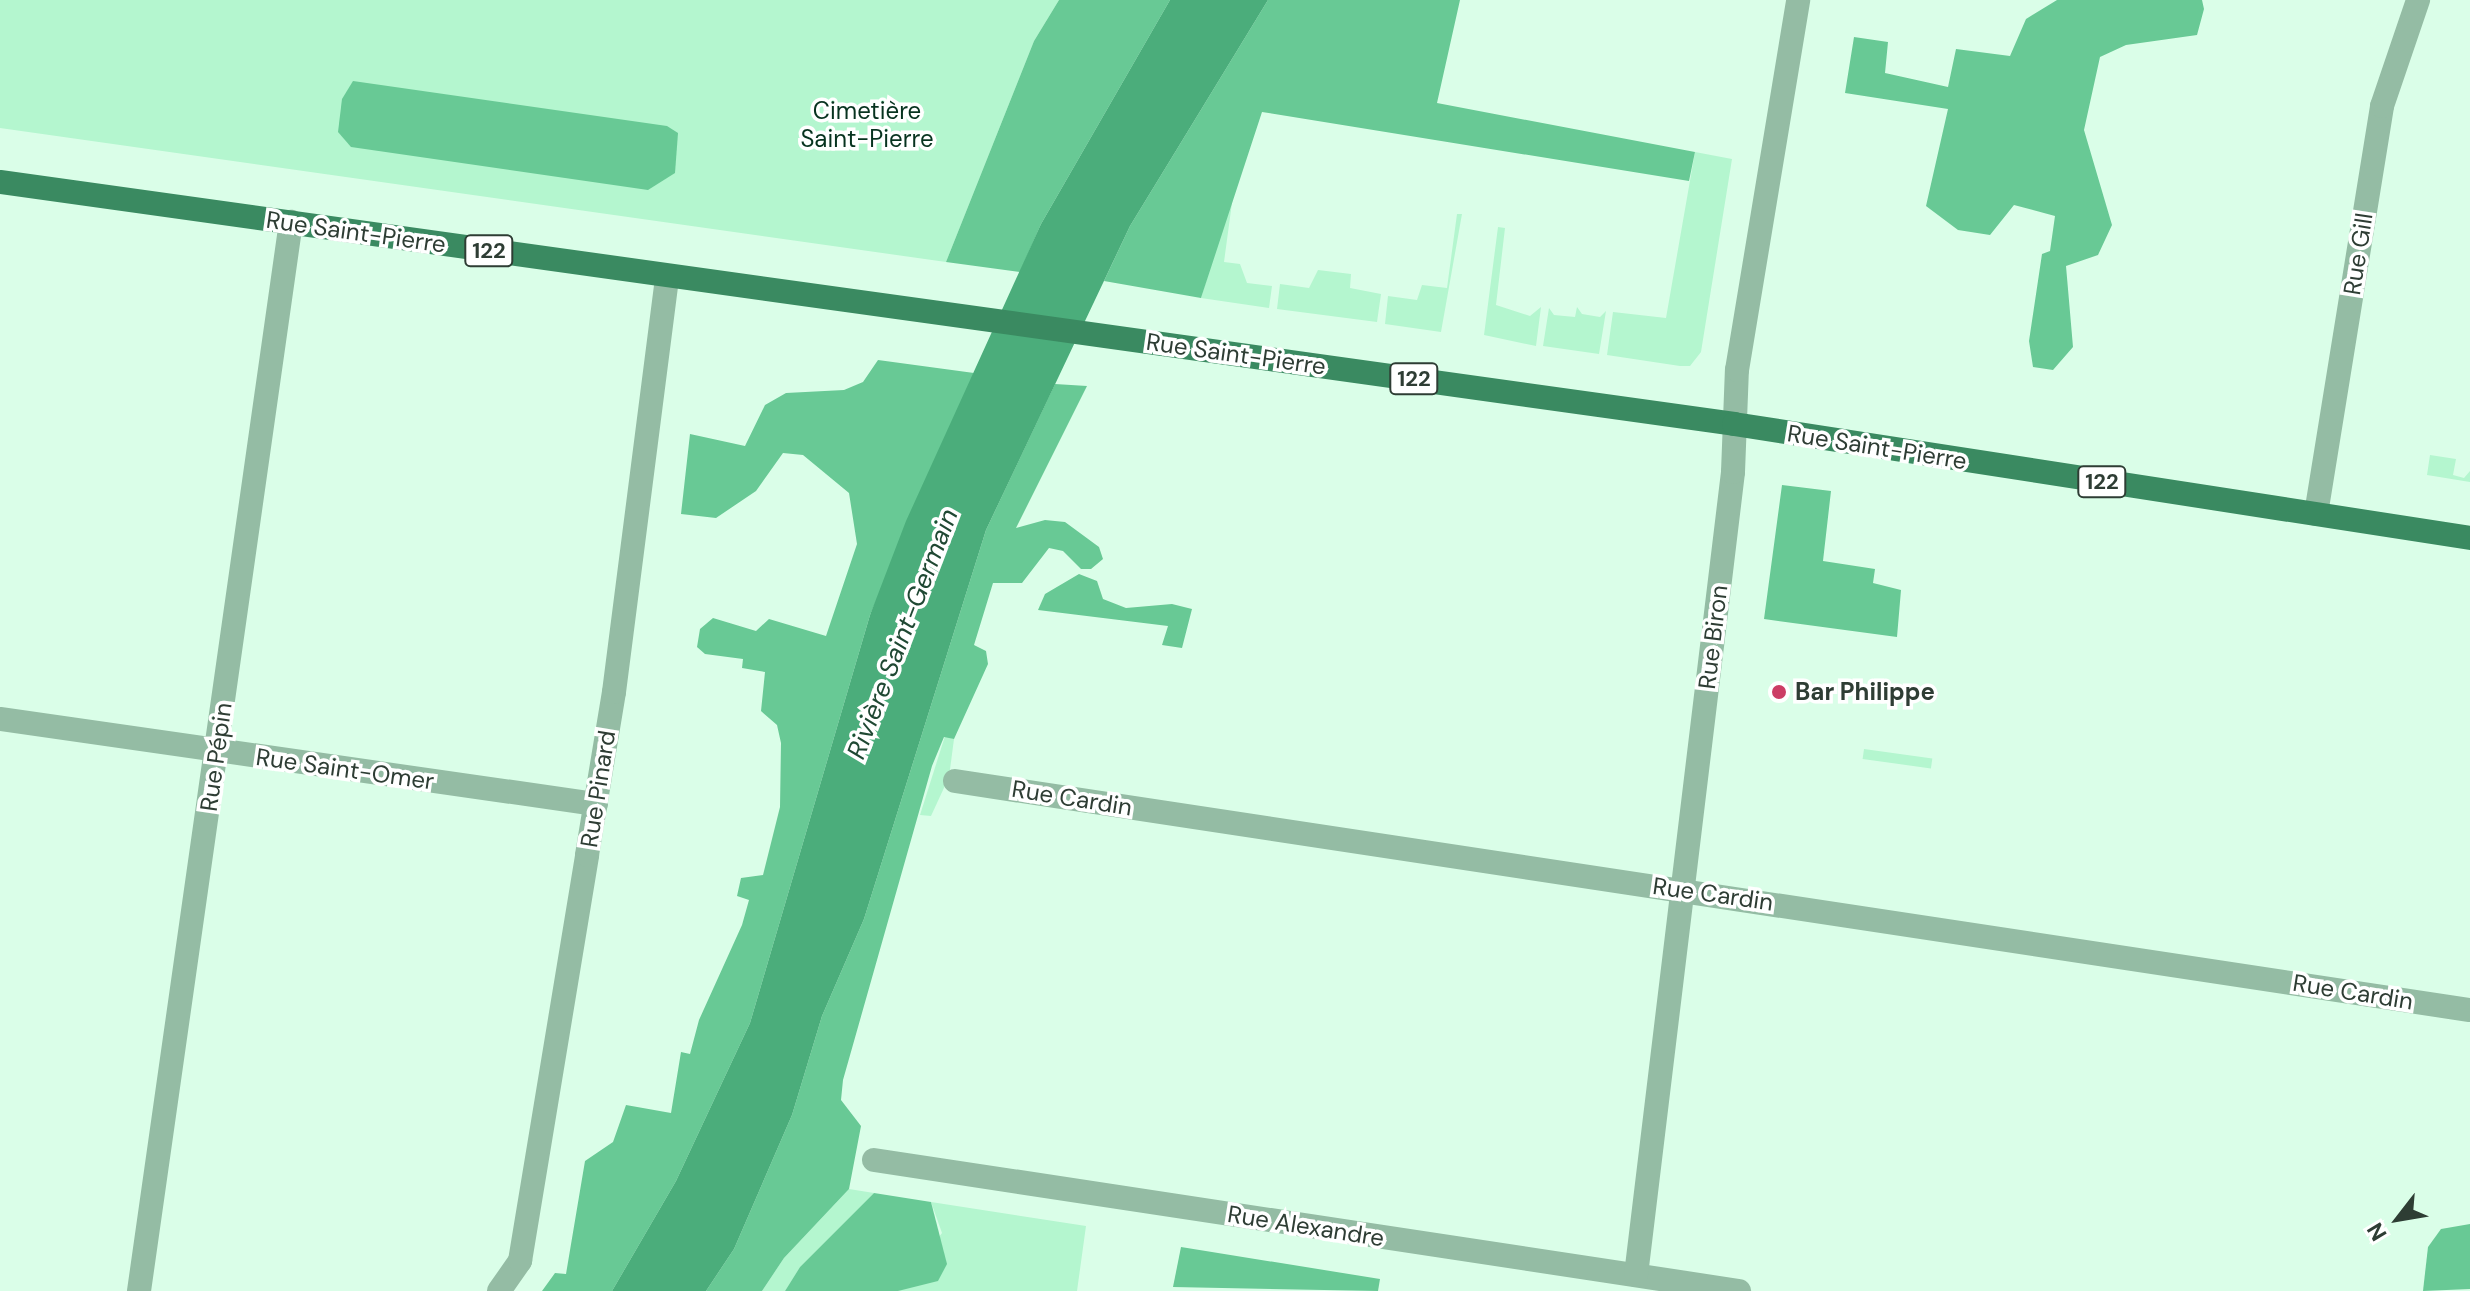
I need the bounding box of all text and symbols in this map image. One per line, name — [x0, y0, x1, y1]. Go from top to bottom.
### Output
park label: Cimetière Saint-Pierre — [800, 97, 934, 153]
street label: Rue Saint-Pierre — [264, 205, 448, 259]
street label: Rue Gill — [2337, 211, 2379, 297]
road number: 122 — [463, 233, 515, 269]
street label: Rue Saint-Pierre — [1144, 327, 1328, 381]
road number: 122 — [1388, 361, 1440, 397]
street label: Rue Saint-Pierre — [1785, 419, 1969, 475]
road number: 122 — [2076, 464, 2128, 500]
water label: Rivière Saint-Germain — [841, 505, 965, 763]
street label: Rue Biron — [1692, 583, 1734, 691]
place label: Bar Philippe — [1795, 678, 1935, 706]
marker: Bar Philippe — [1770, 683, 1788, 701]
street label: Rue Pépin — [194, 701, 238, 813]
street label: Rue Pinard — [575, 728, 621, 850]
street label: Rue Saint-Omer — [254, 742, 436, 796]
street label: Rue Cardin — [1010, 774, 1134, 822]
street label: Rue Cardin — [1651, 871, 1775, 917]
street label: Rue Cardin — [2291, 968, 2415, 1016]
north arrow — [2358, 1179, 2438, 1259]
street label: Rue Alexandre — [1226, 1199, 1386, 1253]
text: N — [2360, 1217, 2394, 1246]

